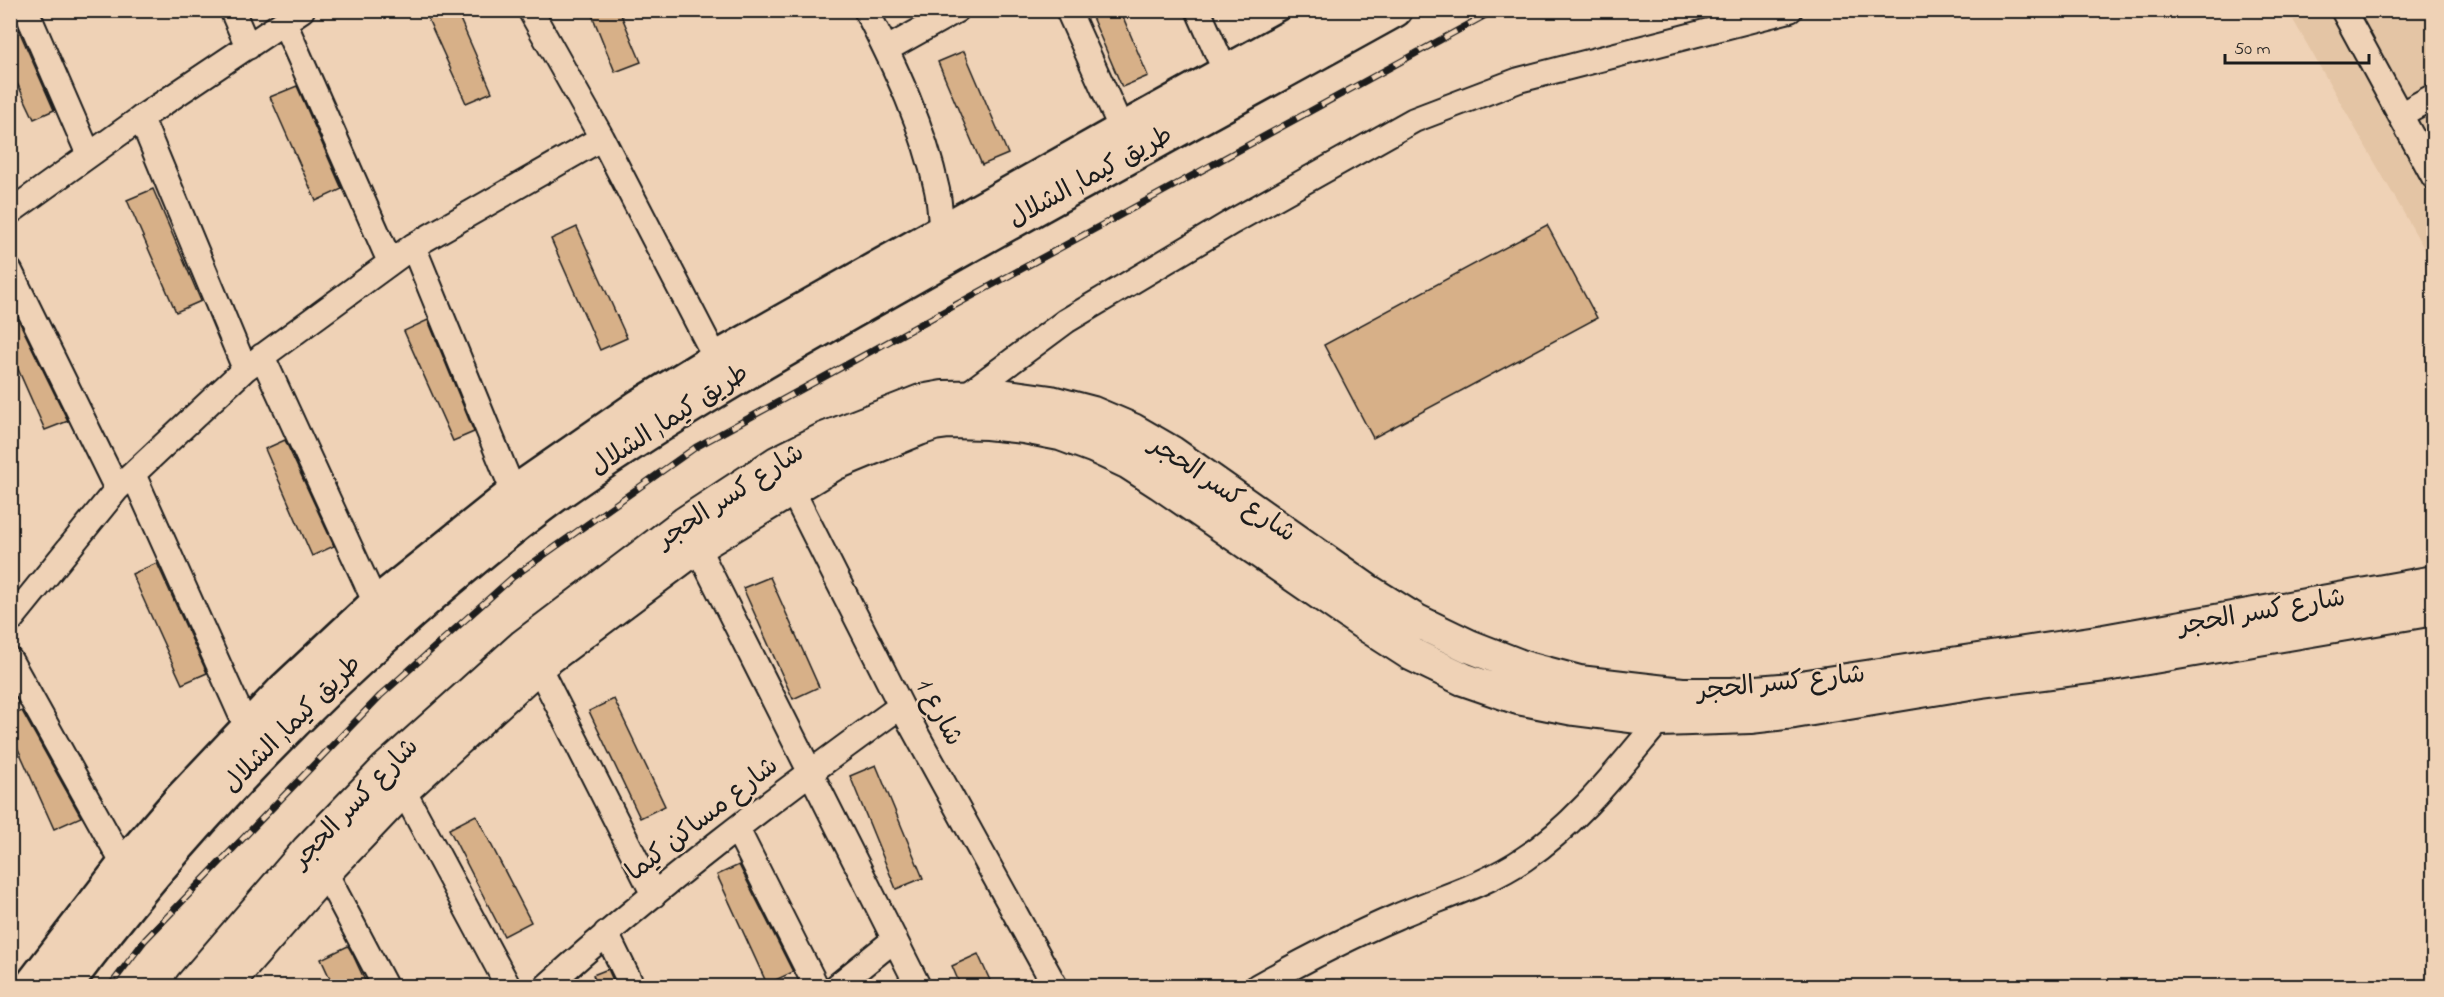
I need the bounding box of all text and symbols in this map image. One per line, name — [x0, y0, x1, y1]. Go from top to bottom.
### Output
scale bar — [2225, 27, 2369, 65]
text: 50 m — [2234, 37, 2271, 63]
street label: طريق كيما, الشلال — [1002, 117, 1180, 239]
street label: طريق كيما, الشلال — [583, 355, 757, 487]
street label: شارع كسر الحجر — [1140, 426, 1303, 553]
street label: شارع كسر الحجر — [648, 435, 812, 560]
street label: شارع كسر الحجر — [2173, 580, 2349, 647]
street label: طريق كيما, الشلال — [215, 647, 371, 803]
street label: شارع كسر الحجر — [1693, 656, 1867, 712]
street label: شارع 1 — [905, 673, 971, 753]
street label: شارع كسر الحجر — [282, 730, 428, 880]
street label: شارع مساكن كيما — [619, 748, 787, 892]

